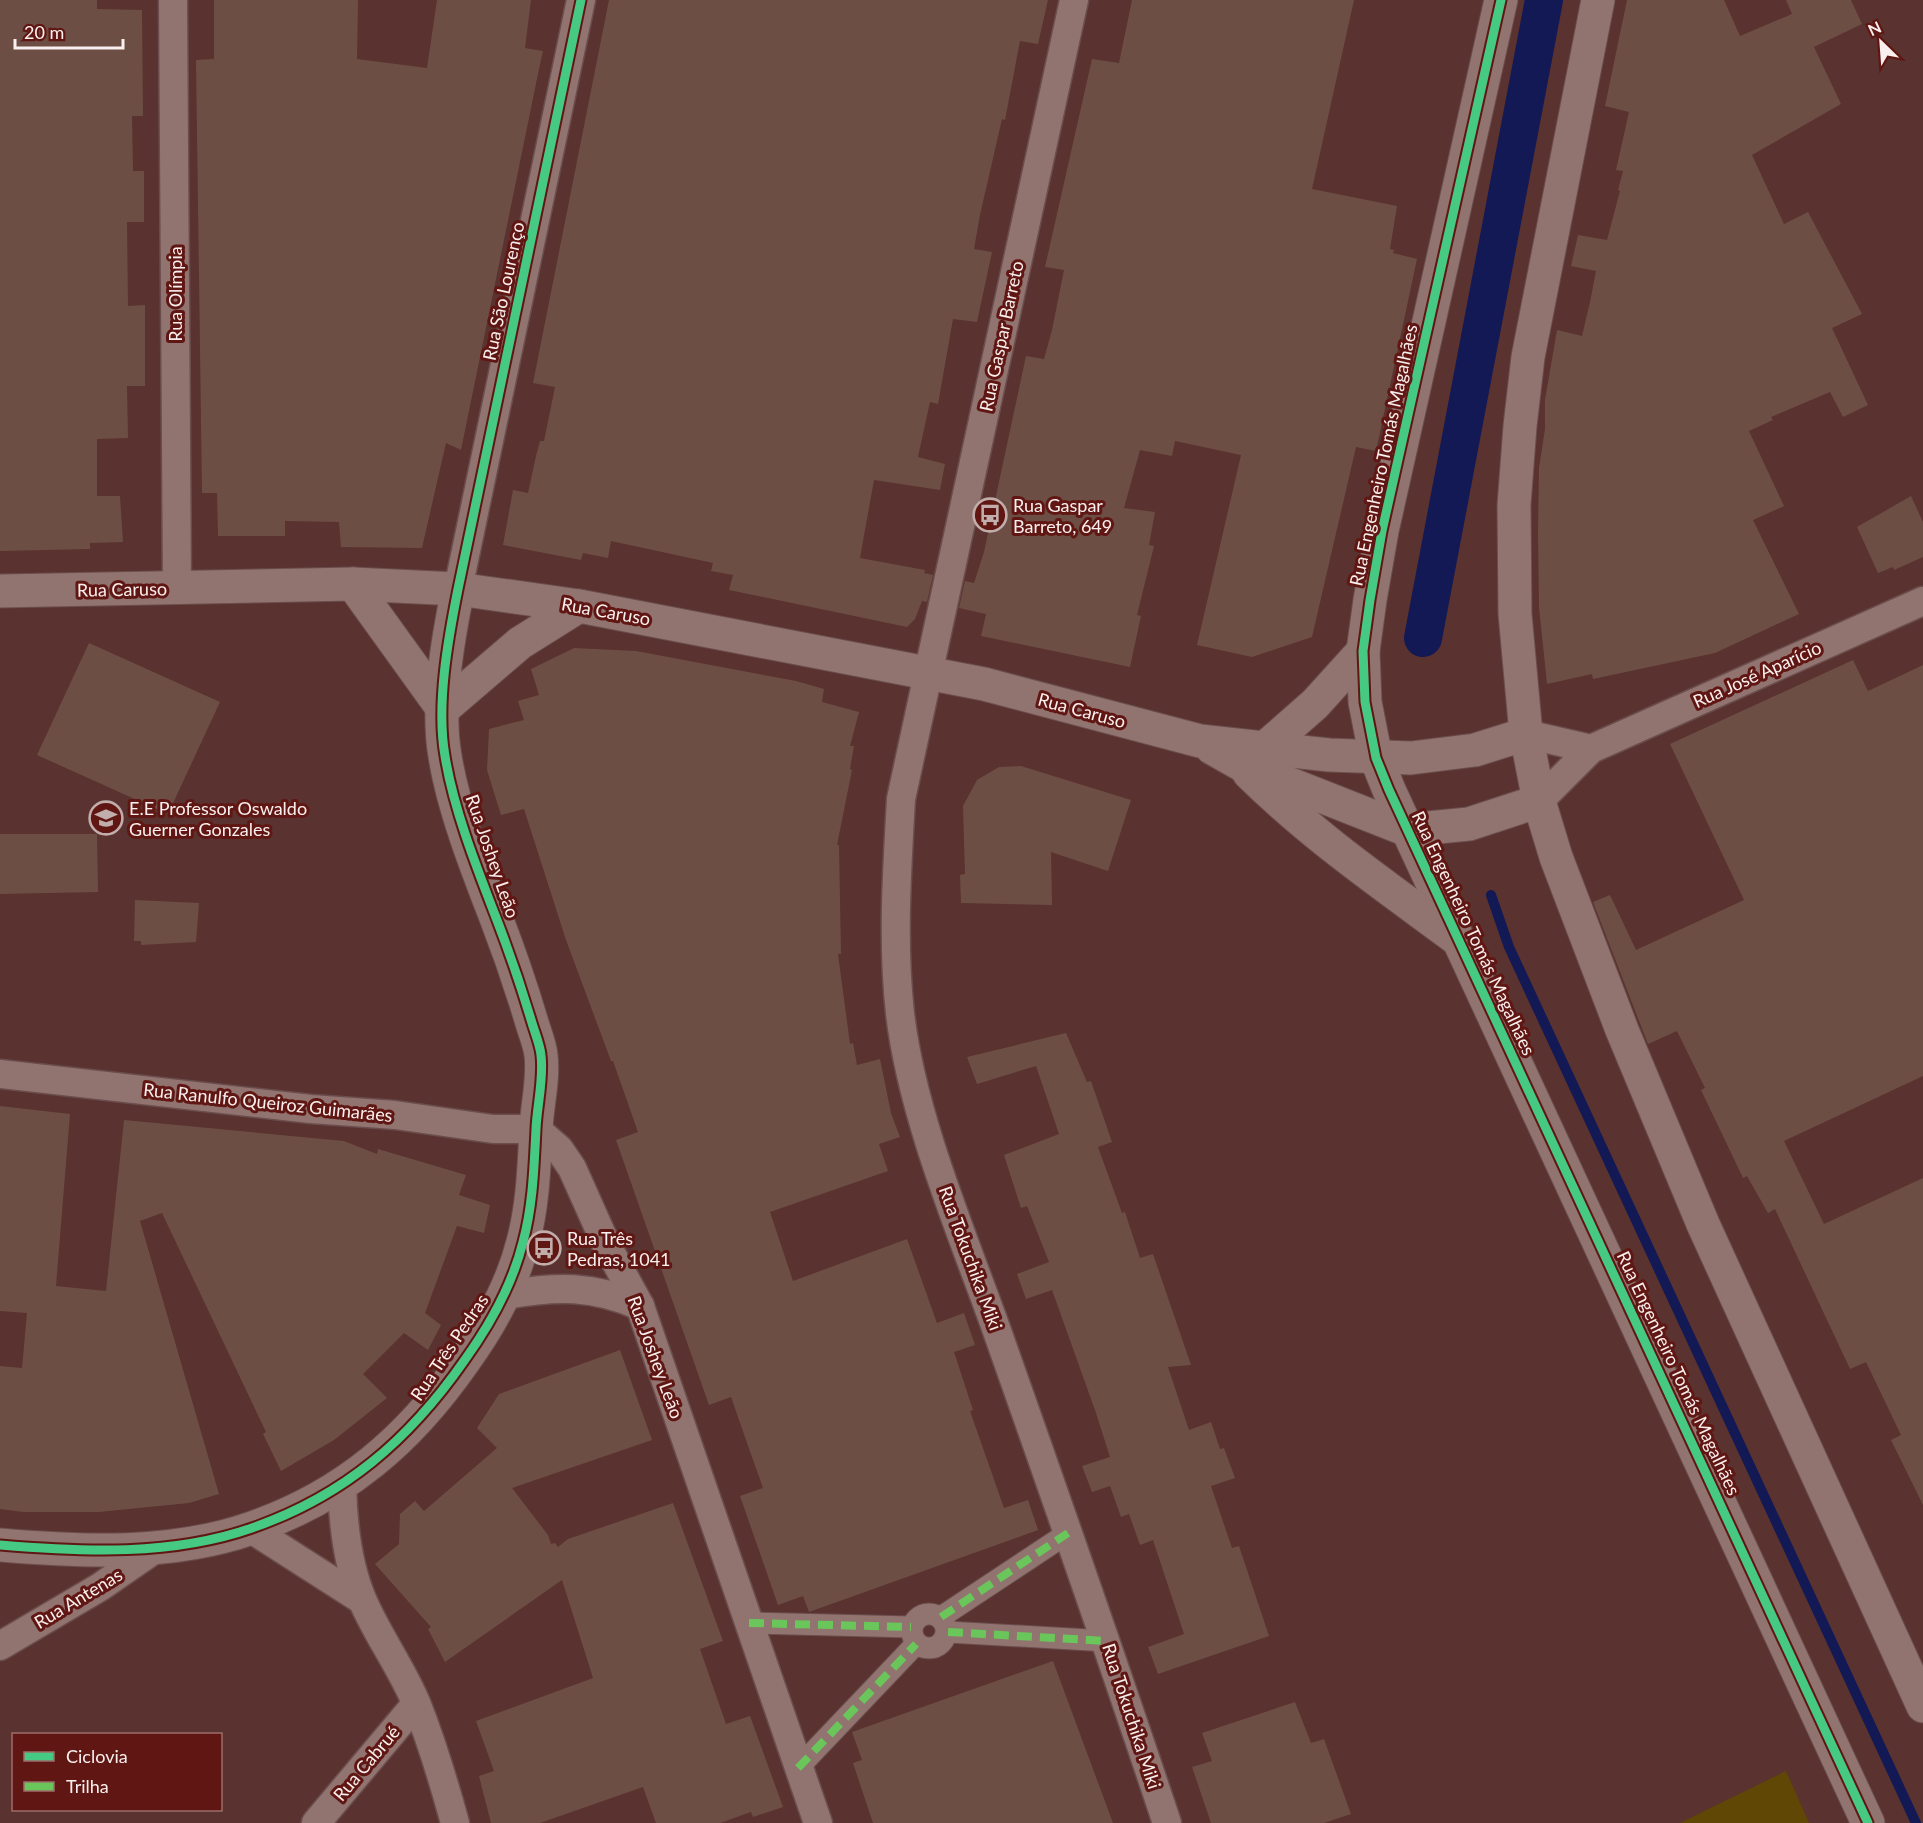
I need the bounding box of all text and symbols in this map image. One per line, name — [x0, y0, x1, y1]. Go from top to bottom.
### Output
scale bar — [15, 12, 123, 50]
north arrow — [1851, 12, 1911, 72]
text: N — [1865, 17, 1884, 39]
text: 20 m — [24, 21, 64, 43]
street label: Rua São Lourenço — [478, 220, 528, 362]
street label: Rua Olímpia — [164, 246, 186, 342]
street label: Rua Gaspar Barreto — [974, 259, 1028, 413]
street label: Rua Engenheiro Tomás Magalhães — [1345, 322, 1422, 588]
place label: Rua Gaspar Barreto, 649 — [1013, 494, 1112, 537]
bus stop icon: Rua Gaspar Barreto, 649 — [972, 497, 1008, 533]
street label: Rua Caruso — [77, 577, 167, 601]
street label: Rua Caruso — [560, 592, 652, 630]
street label: Rua José Aparício — [1690, 636, 1824, 712]
street label: Rua Caruso — [1036, 688, 1128, 732]
street label: Rua Joshey Leão — [462, 791, 524, 921]
place label: E.E Professor Oswaldo Guerner Gonzales — [129, 797, 307, 840]
school or university icon: E.E Professor Oswaldo Guerner Gonzales — [88, 800, 124, 836]
street label: Rua Engenheiro Tomás Magalhães — [1408, 807, 1540, 1059]
street label: Rua Ranulfo Queiroz Guimarães — [142, 1078, 394, 1126]
street label: Rua Tokuchika Miki — [935, 1183, 1007, 1333]
place label: Rua Três Pedras, 1041 — [567, 1227, 671, 1270]
bus stop icon: Rua Três Pedras, 1041 — [526, 1230, 562, 1266]
street label: Rua Engenheiro Tomás Magalhães — [1613, 1247, 1745, 1499]
street label: Rua Três Pedras — [405, 1289, 493, 1404]
street label: Rua Joshey Leão — [624, 1293, 688, 1421]
street label: Rua Antenas — [30, 1563, 126, 1633]
street label: Rua Tokuchika Miki — [1098, 1640, 1166, 1792]
street label: Rua Cabrué — [328, 1721, 404, 1805]
legend — [12, 1733, 222, 1811]
text: Ciclovia — [66, 1745, 128, 1767]
text: Trilha — [66, 1775, 109, 1797]

